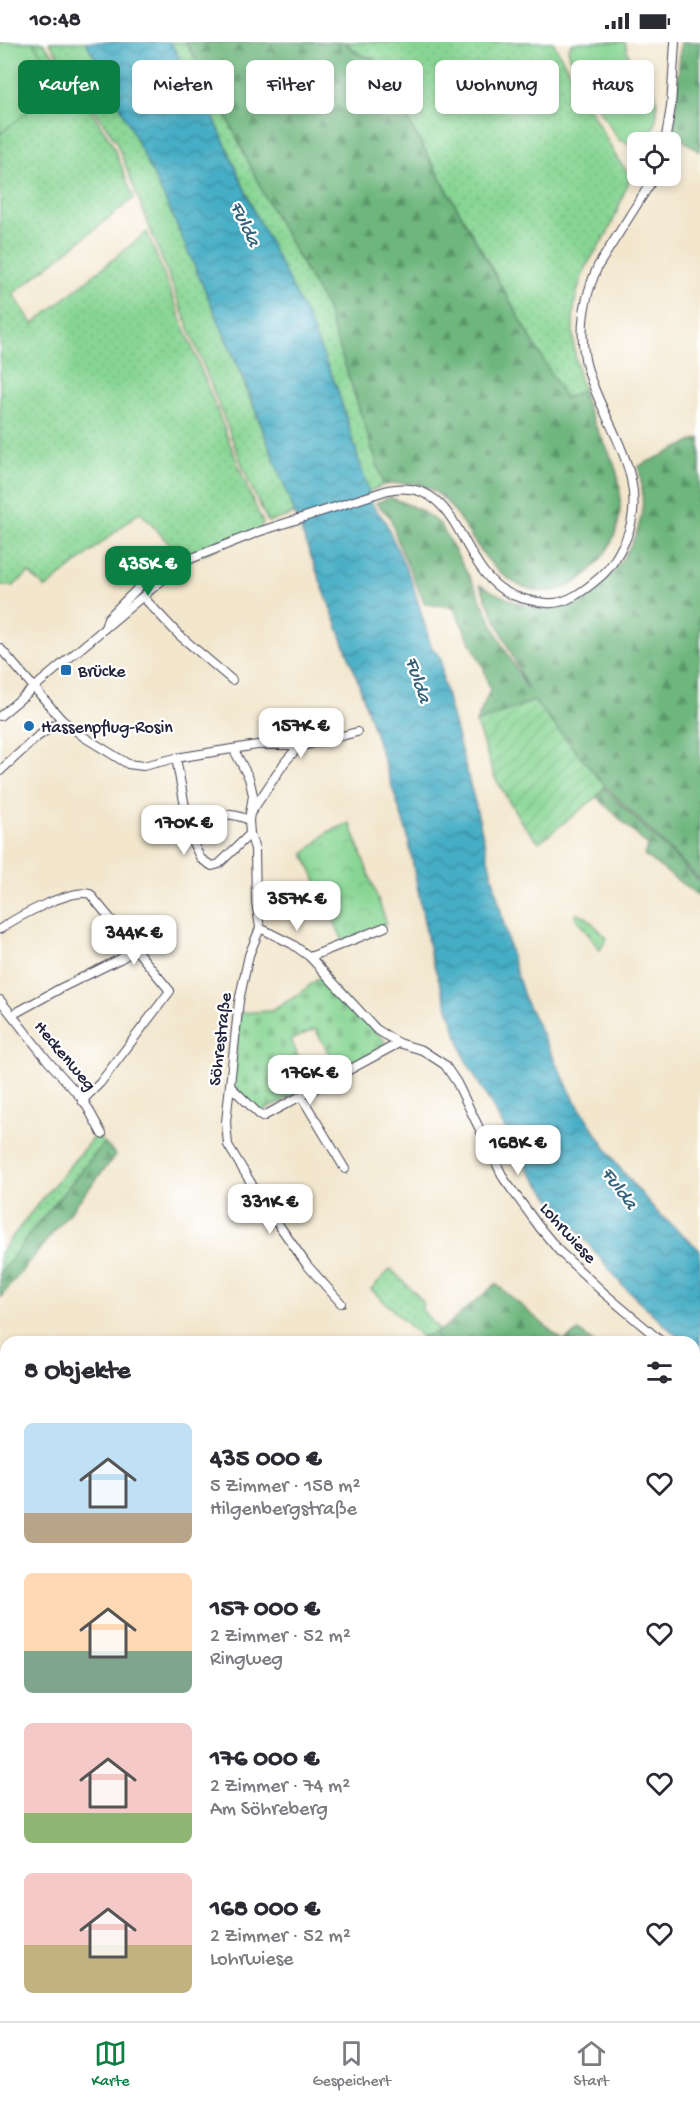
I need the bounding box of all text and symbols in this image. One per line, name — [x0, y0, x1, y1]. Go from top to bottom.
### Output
text: 10:48 — [30, 8, 81, 34]
chip: Kaufen — [18, 60, 120, 114]
chip: Mieten — [132, 60, 234, 114]
chip: Filter — [246, 60, 334, 114]
chip: Neu — [346, 60, 423, 114]
chip: Wohnung — [435, 60, 559, 114]
chip: Haus — [571, 60, 654, 114]
map controls — [627, 132, 681, 186]
button: locate — [627, 132, 681, 186]
water label: Fulda — [224, 198, 265, 252]
pin: 435K € — [99, 546, 197, 597]
text: 435K € — [119, 554, 177, 577]
water label: Fulda — [398, 654, 435, 708]
place label: Brücke — [77, 662, 126, 683]
marker: Brücke — [59, 663, 73, 677]
pin: 157K € — [252, 708, 350, 759]
text: 157K € — [273, 716, 329, 739]
place label: Hassenpflug-Rosin — [41, 718, 173, 739]
marker: Hassenpflug-Rosin — [22, 719, 36, 733]
pin: 170K € — [135, 805, 233, 856]
text: 170K € — [155, 813, 213, 836]
pin: 357K € — [248, 881, 346, 932]
text: 357K € — [268, 889, 326, 912]
pin: 344K € — [85, 915, 183, 966]
text: 344K € — [106, 923, 162, 946]
street label: Söhrestraße — [205, 991, 238, 1087]
street label: Heckenweg — [29, 1017, 99, 1096]
pin: 176K € — [261, 1055, 359, 1106]
text: 176K € — [282, 1063, 338, 1086]
pin: 168K € — [469, 1125, 567, 1176]
text: 168K € — [490, 1133, 546, 1156]
water label: Fulda — [595, 1163, 642, 1216]
pin: 331K € — [221, 1184, 319, 1235]
text: 331K € — [242, 1192, 298, 1215]
street label: Lohrwiese — [534, 1199, 601, 1269]
icon: filters — [643, 1356, 676, 1389]
text: 8 Objekte — [24, 1357, 130, 1388]
text: 435 000 € — [210, 1445, 322, 1476]
icon: home — [72, 1447, 144, 1519]
icon: heart — [643, 1467, 676, 1500]
text: 5 Zimmer · 158 m² — [210, 1476, 361, 1499]
text: Hilgenbergstraße — [210, 1499, 357, 1522]
text: 157 000 € — [210, 1595, 320, 1626]
icon: home — [72, 1597, 144, 1669]
icon: heart — [643, 1617, 676, 1650]
text: 2 Zimmer · 52 m² — [210, 1626, 351, 1649]
text: Ringweg — [210, 1649, 283, 1672]
text: 176 000 € — [210, 1745, 319, 1776]
icon: home — [72, 1747, 144, 1819]
icon: heart — [643, 1767, 676, 1800]
text: 2 Zimmer · 74 m² — [210, 1776, 350, 1799]
text: Am Söhreberg — [210, 1799, 328, 1822]
text: 168 000 € — [210, 1895, 320, 1926]
icon: home — [72, 1897, 144, 1969]
icon: heart — [643, 1917, 676, 1950]
text: 2 Zimmer · 52 m² — [210, 1926, 351, 1949]
text: Lohrwiese — [210, 1949, 293, 1972]
tab: Karte — [91, 2037, 130, 2092]
tab: Gespeichert — [312, 2037, 391, 2092]
tab: Start — [574, 2037, 609, 2092]

